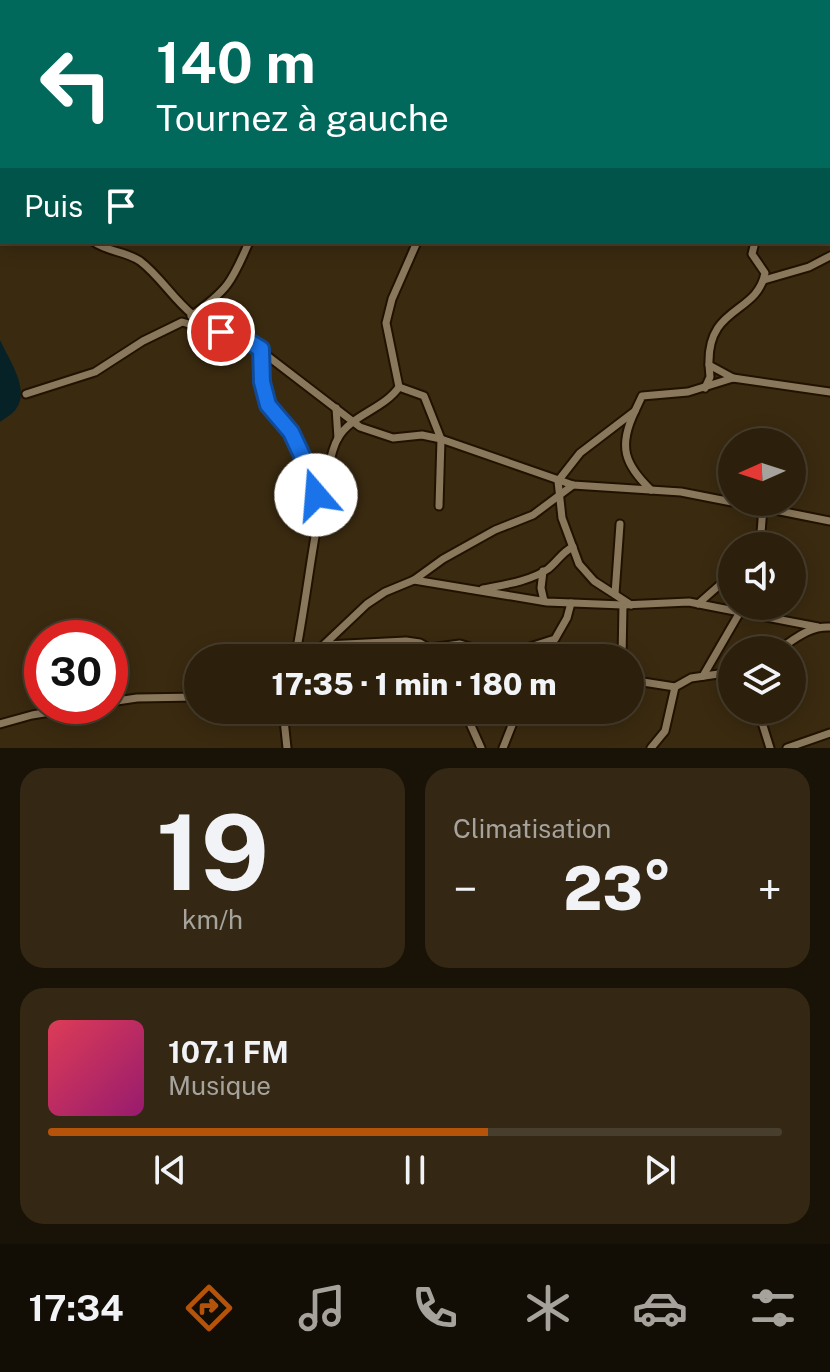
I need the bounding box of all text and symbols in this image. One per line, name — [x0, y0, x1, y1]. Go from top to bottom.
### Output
text: 140 m — [156, 30, 316, 96]
icon: left — [24, 32, 128, 136]
text: Tournez à gauche — [156, 97, 449, 139]
icon: arrive — [99, 184, 143, 228]
text: Puis — [24, 188, 83, 224]
pin — [187, 298, 255, 366]
icon: arrive — [199, 310, 243, 354]
north arrow — [718, 428, 806, 516]
map controls — [718, 428, 806, 724]
position arrow — [274, 453, 358, 537]
button: sound — [718, 532, 806, 620]
speed limit sign: 30 — [24, 620, 128, 724]
button: layers — [718, 636, 806, 724]
text: 17:35 · 1 min · 180 m — [272, 666, 556, 702]
text: 19 — [156, 791, 269, 913]
text: Climatisation — [453, 813, 611, 844]
text: 23° — [563, 853, 672, 924]
text: − — [453, 863, 477, 915]
text: + — [758, 863, 782, 915]
text: km/h — [182, 904, 243, 935]
text: 107.1 FM — [168, 1034, 289, 1070]
text: Musique — [168, 1070, 271, 1101]
icon: previous — [148, 1148, 192, 1192]
icon: pause — [393, 1148, 437, 1192]
icon: next — [638, 1148, 682, 1192]
icon: directions — [181, 1280, 237, 1336]
icon: music — [294, 1280, 350, 1336]
icon: phone — [407, 1280, 463, 1336]
icon: climate — [520, 1280, 576, 1336]
icon: car — [632, 1280, 688, 1336]
icon: filters — [745, 1280, 801, 1336]
text: 17:34 — [28, 1287, 124, 1329]

